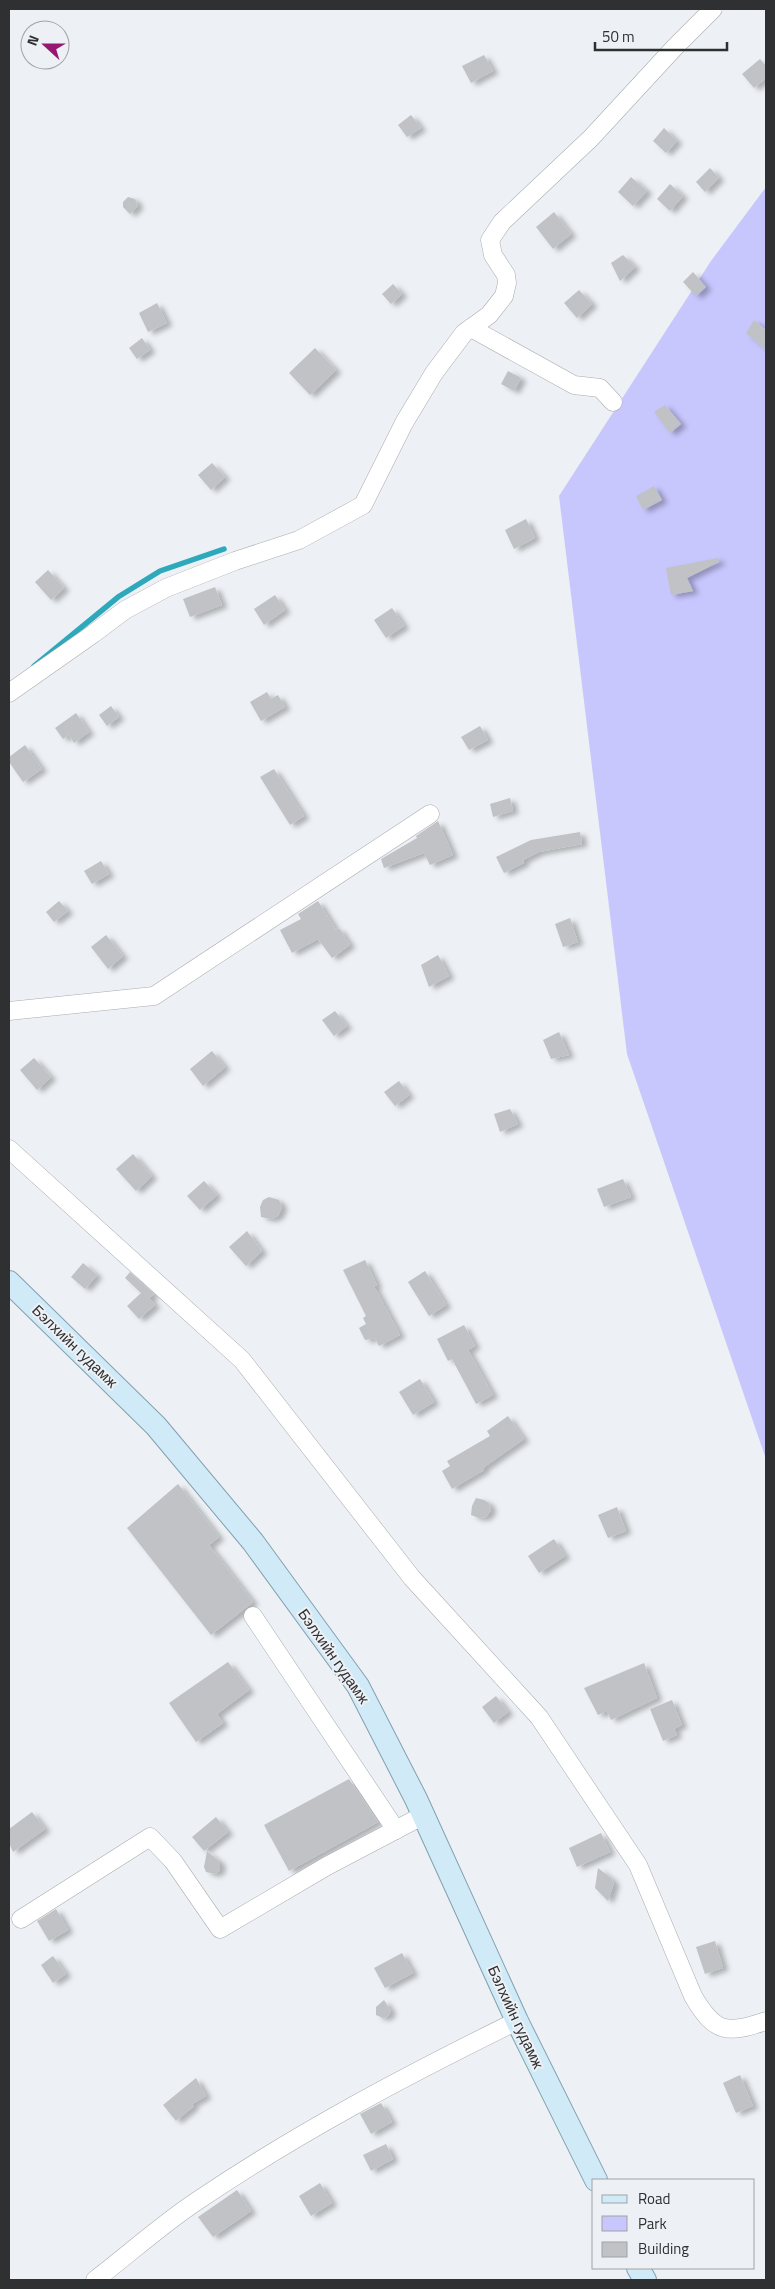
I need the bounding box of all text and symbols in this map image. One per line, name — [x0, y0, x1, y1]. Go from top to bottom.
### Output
north arrow — [20, 20, 70, 70]
scale bar — [595, 20, 728, 52]
text: 50 m — [602, 25, 635, 48]
text: N — [21, 32, 44, 48]
street label: Бэлхийн гудамж — [27, 1299, 123, 1393]
street label: Бэлхийн гудамж — [293, 1604, 375, 1708]
street label: Бэлхийн гудамж — [482, 1962, 550, 2072]
legend — [592, 2179, 755, 2269]
text: Road — [638, 2187, 670, 2210]
text: Park — [638, 2212, 667, 2235]
text: Building — [638, 2237, 689, 2260]

